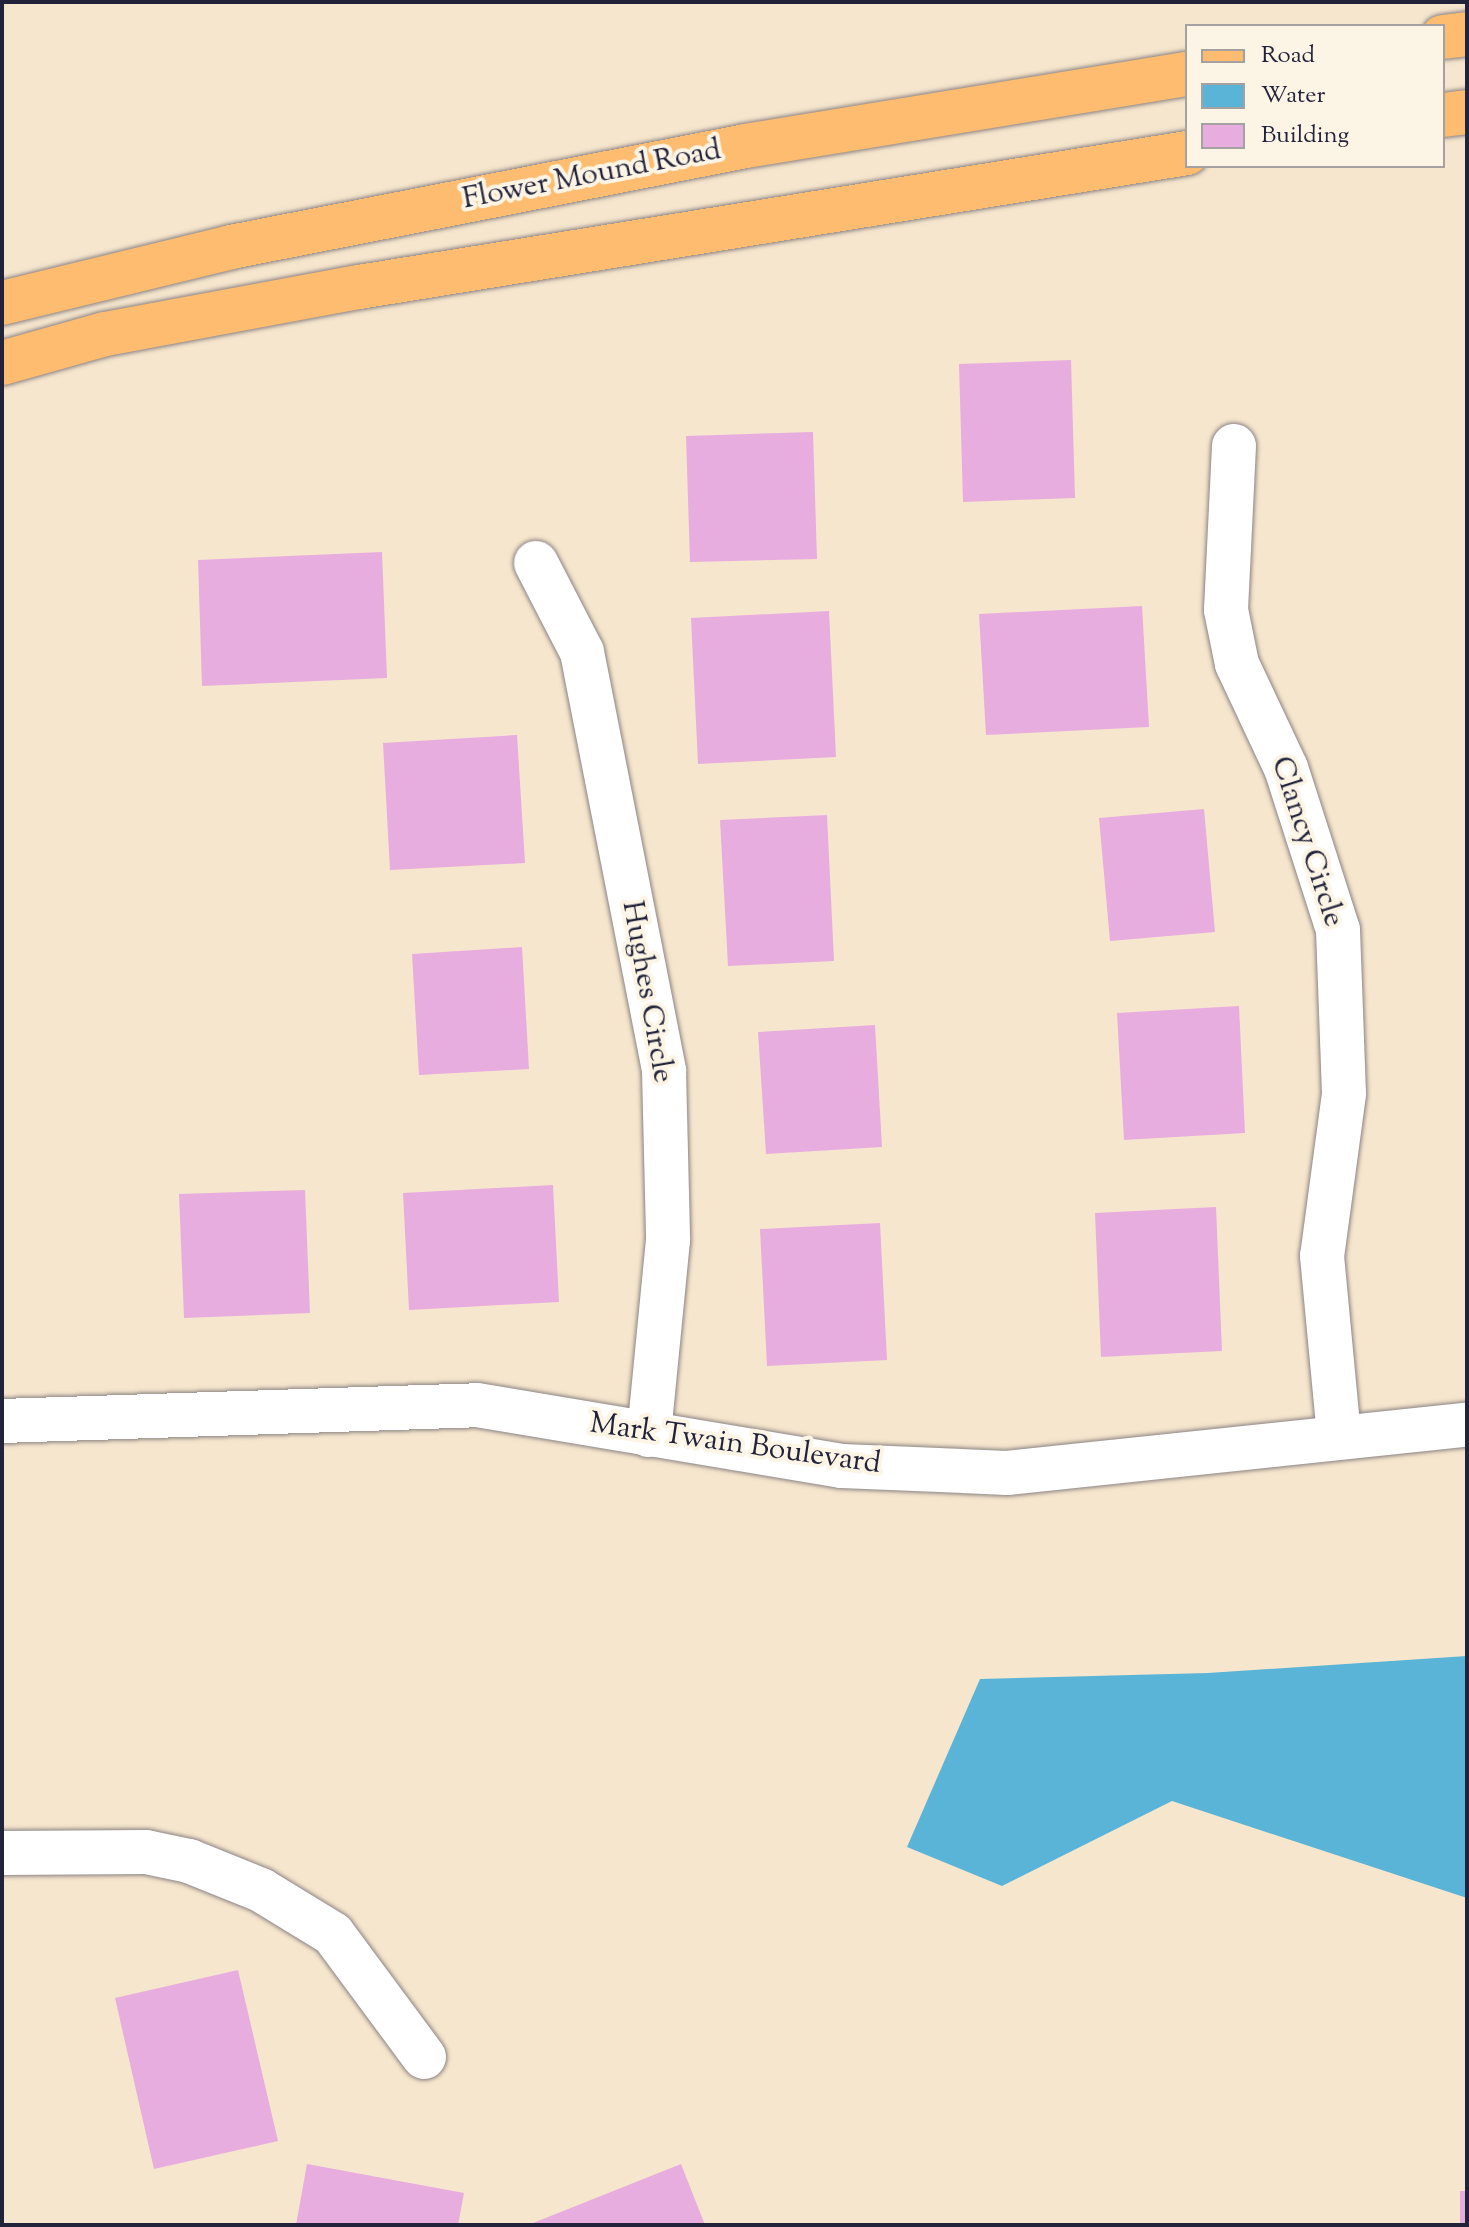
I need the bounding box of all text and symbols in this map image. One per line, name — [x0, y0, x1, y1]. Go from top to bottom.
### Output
legend — [1185, 24, 1445, 168]
text: Road — [1261, 39, 1315, 73]
text: Water — [1261, 79, 1325, 113]
text: Building — [1261, 119, 1349, 153]
street label: Flower Mound Road — [460, 133, 724, 219]
street label: Clancy Circle — [1262, 752, 1350, 932]
street label: Hughes Circle — [612, 898, 680, 1086]
street label: Mark Twain Boulevard — [587, 1407, 883, 1483]

